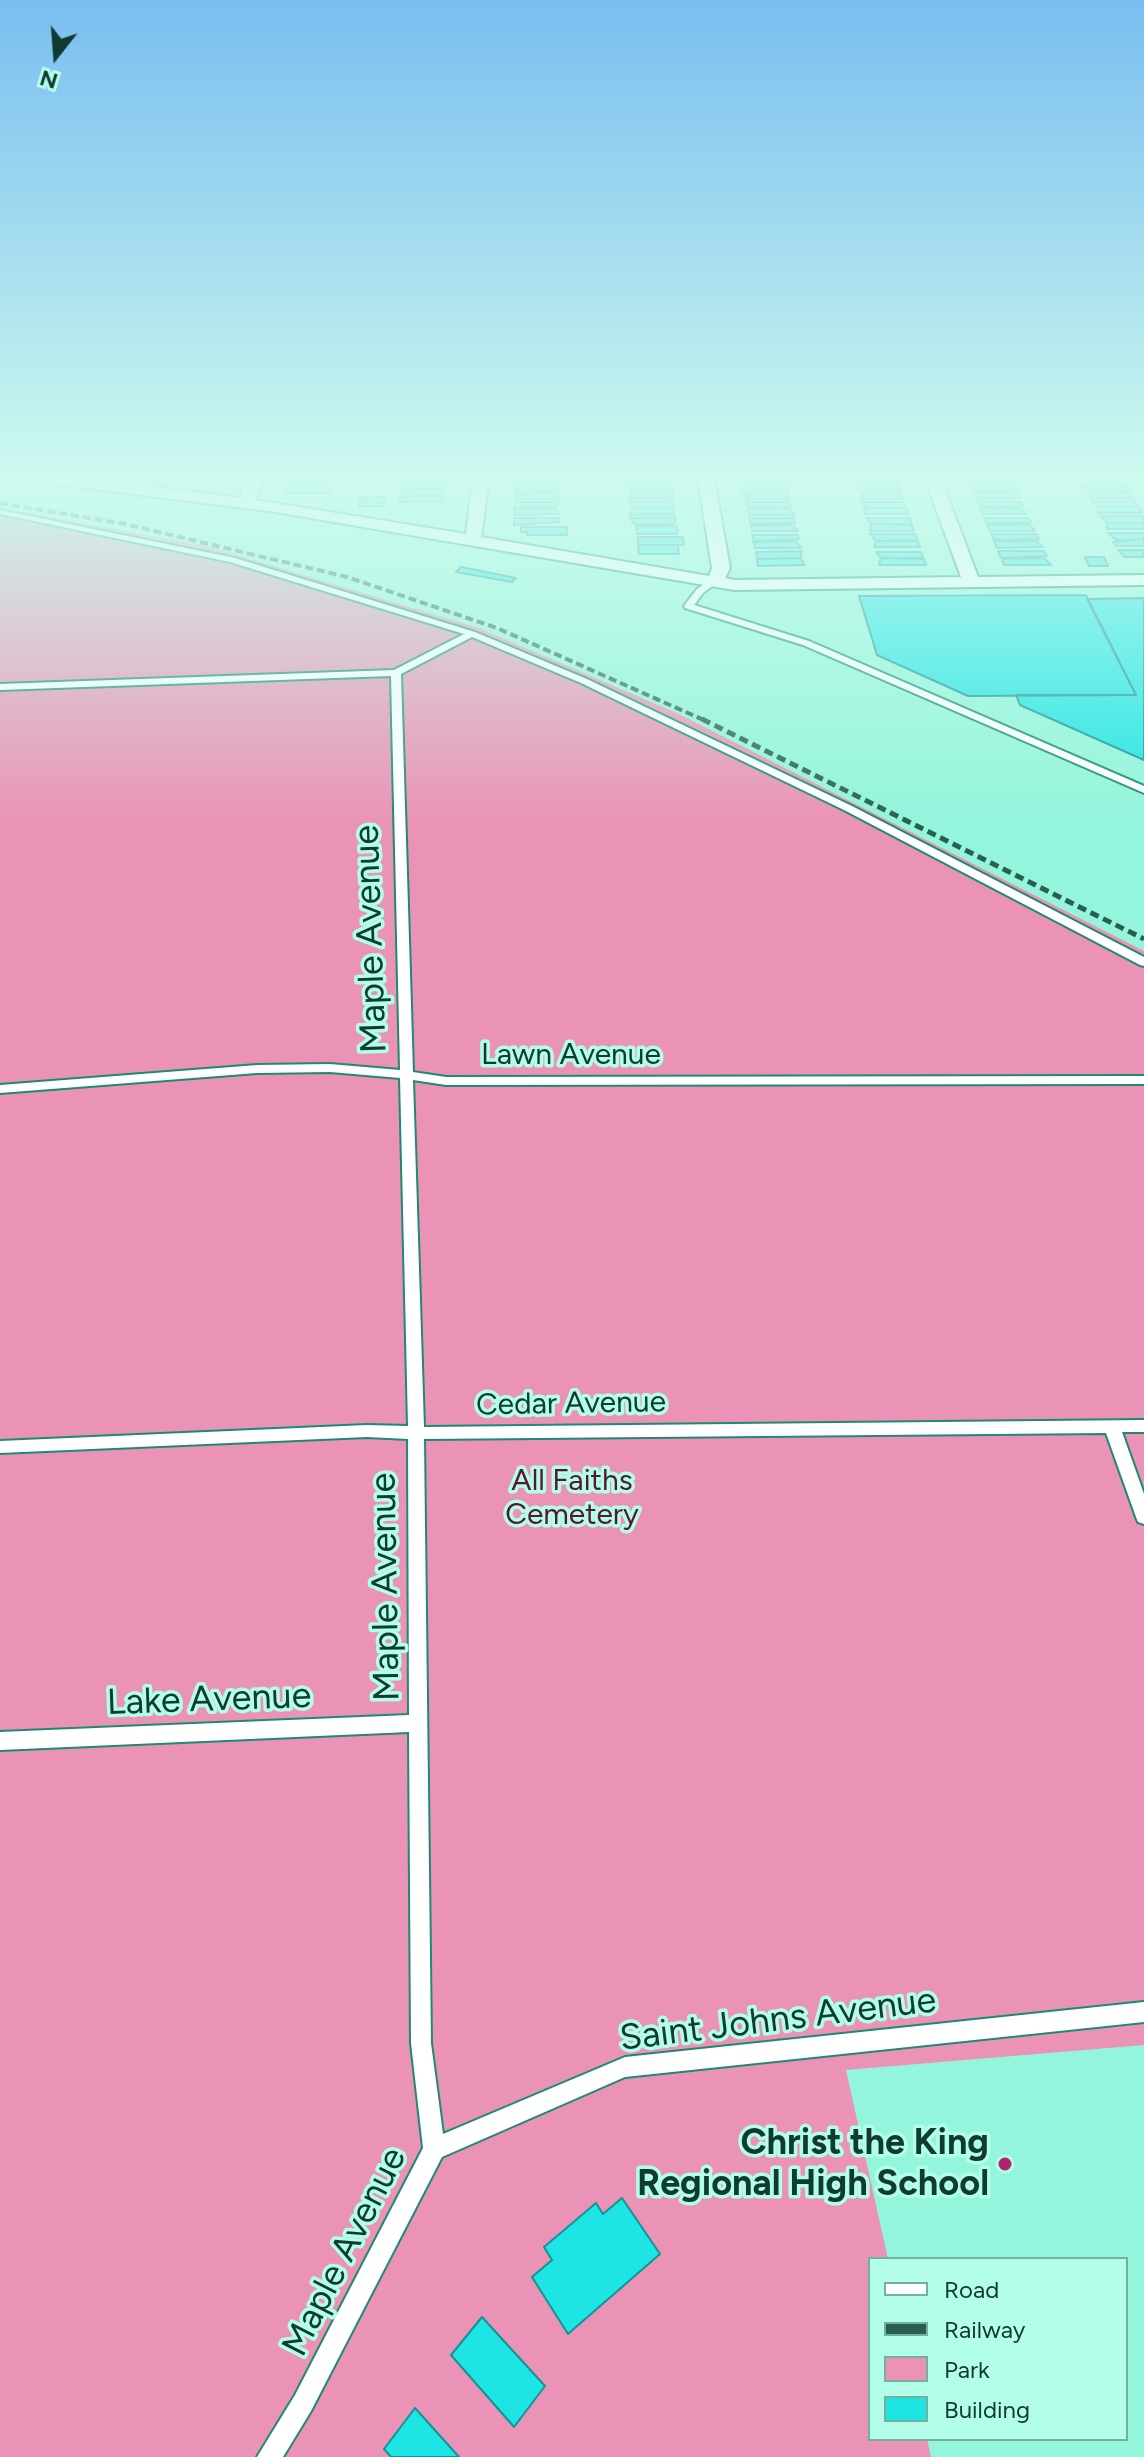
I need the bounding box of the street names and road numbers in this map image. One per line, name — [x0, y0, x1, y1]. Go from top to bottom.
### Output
street label: Maple Avenue — [345, 824, 397, 1054]
street label: Lawn Avenue — [481, 1037, 661, 1073]
street label: Cedar Avenue — [476, 1384, 666, 1424]
street label: Maple Avenue — [362, 1472, 410, 1702]
street label: Lake Avenue — [106, 1675, 312, 1725]
street label: Saint Johns Avenue — [617, 1979, 939, 2061]
street label: Maple Avenue — [274, 2140, 416, 2364]

